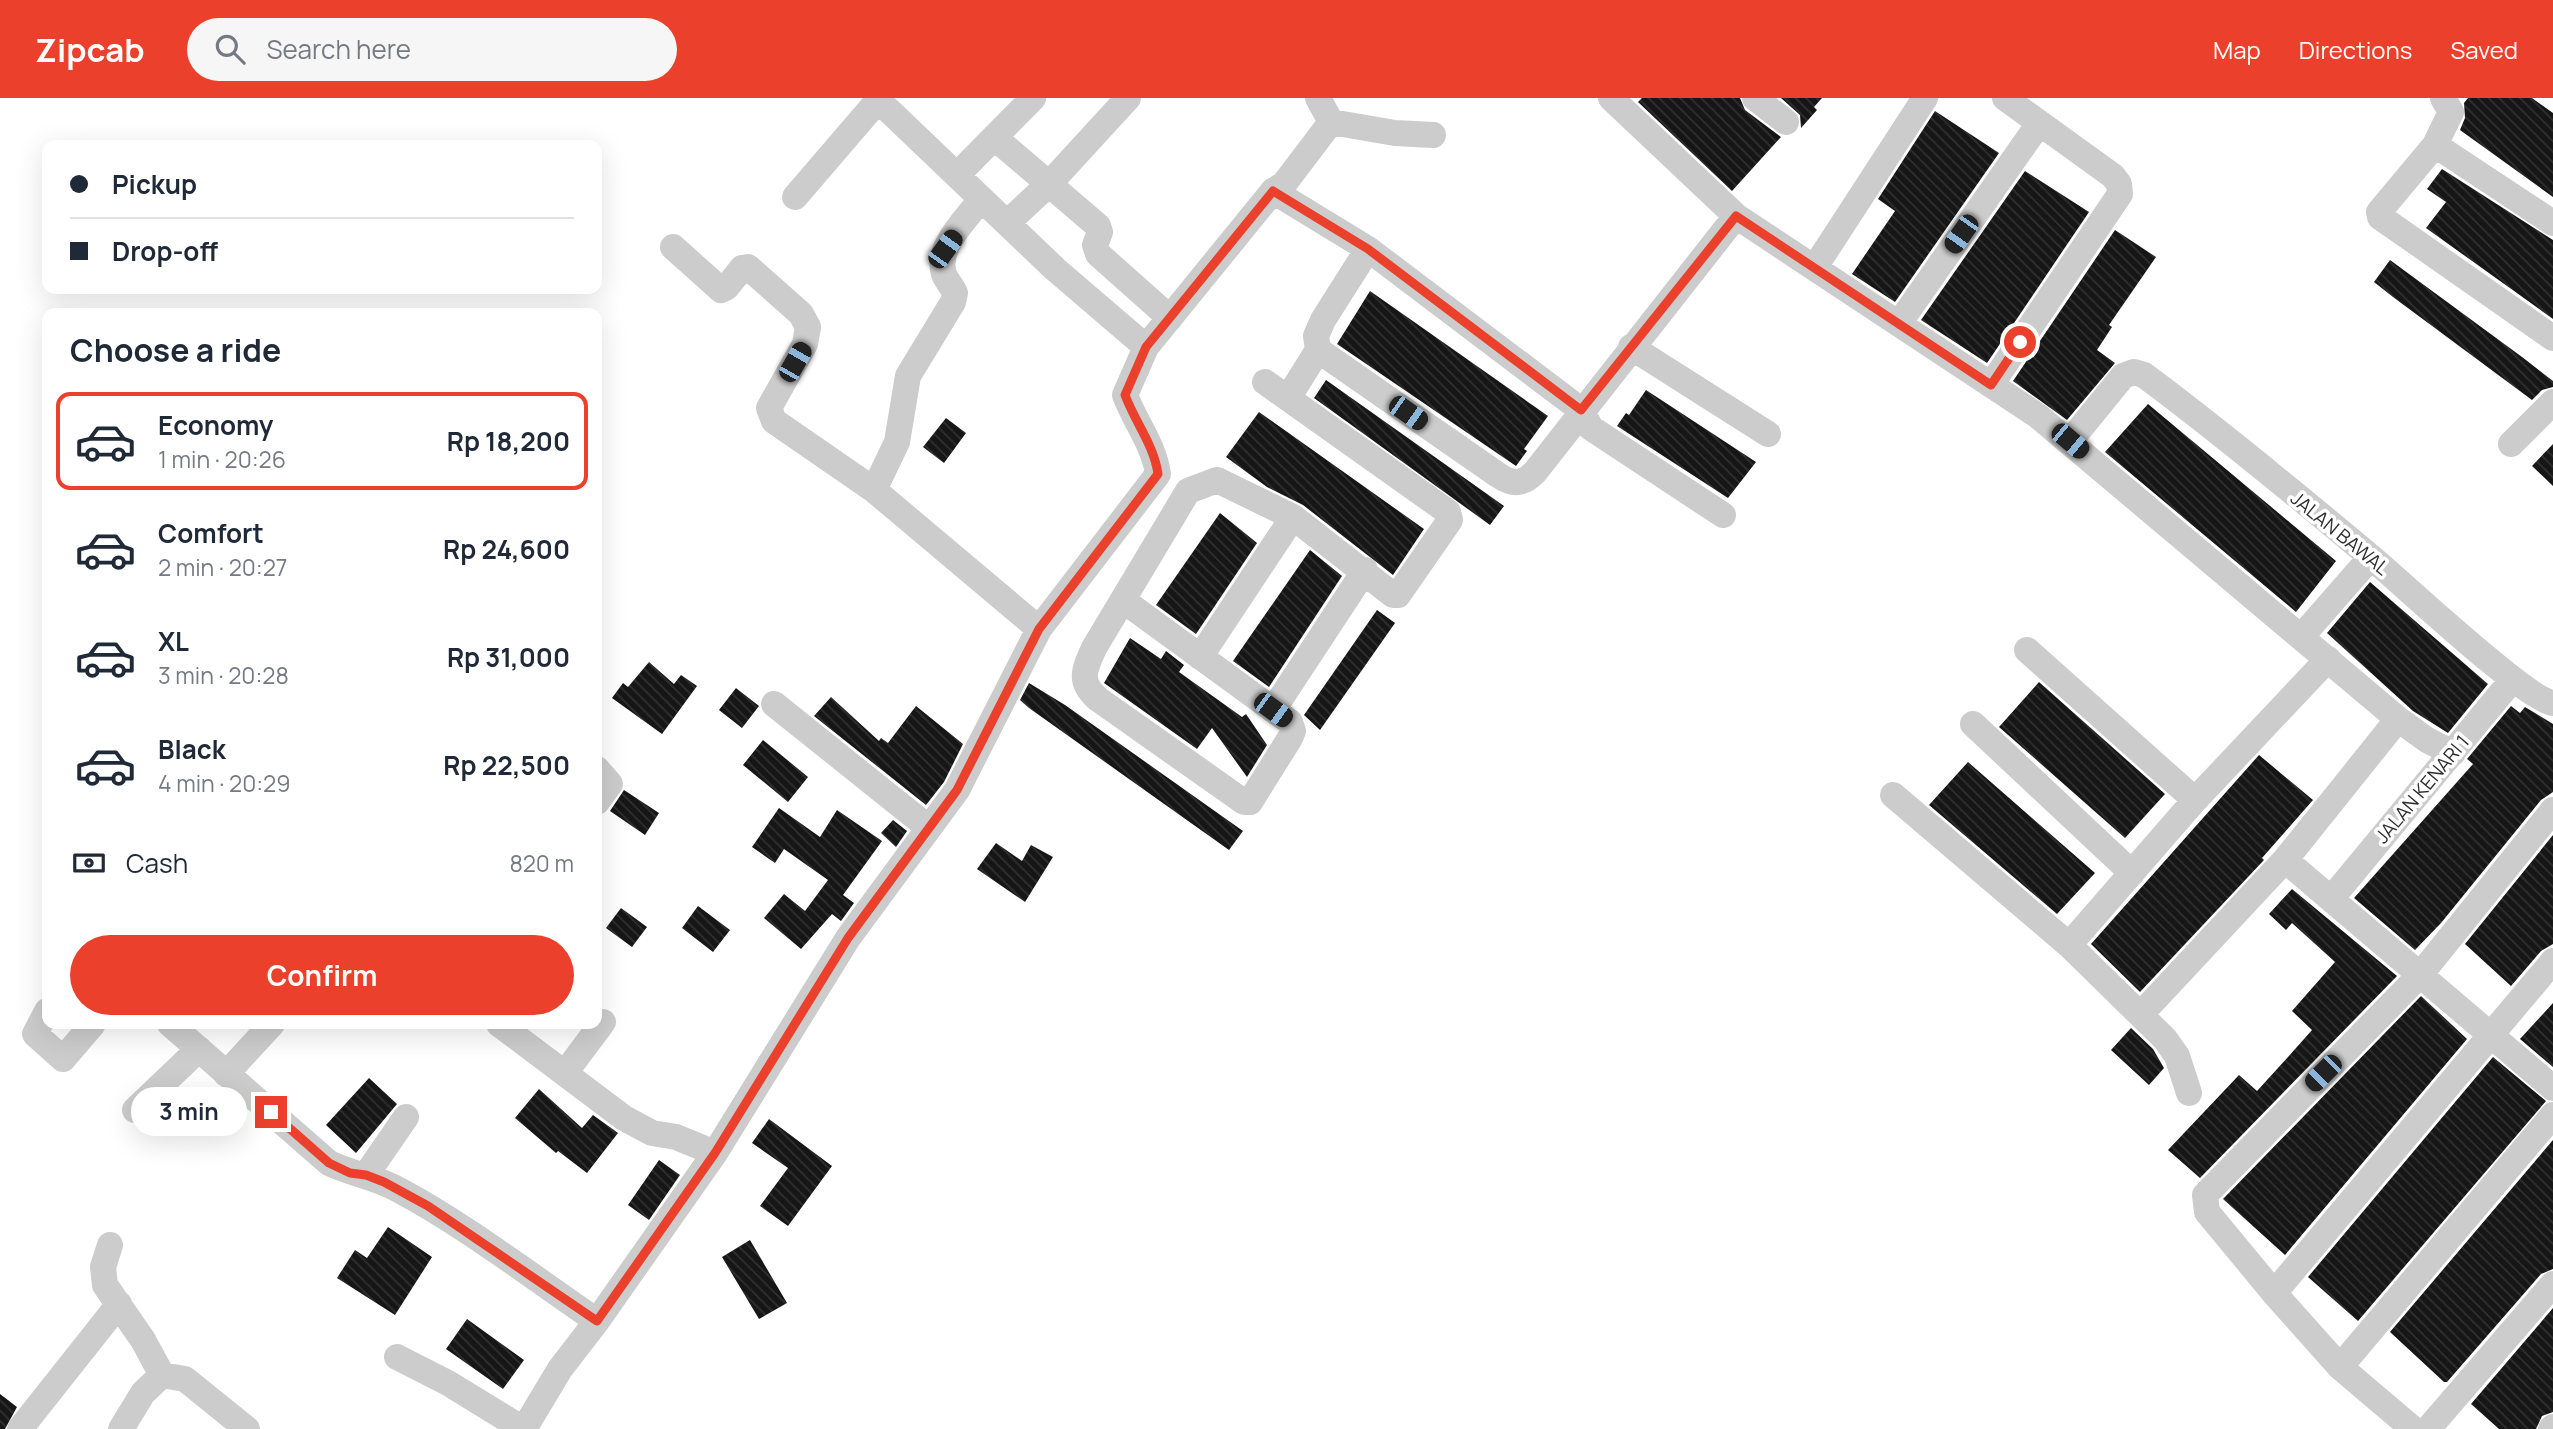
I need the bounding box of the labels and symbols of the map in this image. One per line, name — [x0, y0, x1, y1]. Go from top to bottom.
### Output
car — [1941, 211, 1982, 257]
car — [925, 226, 966, 272]
route start — [2004, 326, 2036, 358]
car — [776, 339, 815, 385]
car — [1385, 392, 1432, 434]
car — [2048, 419, 2093, 463]
street label: JALAN BAWAL — [2285, 485, 2395, 581]
car — [1250, 689, 1297, 731]
street label: JALAN KENARI 1 — [2369, 729, 2475, 849]
car — [2301, 1051, 2346, 1095]
callout: 3 min — [131, 1088, 246, 1136]
route end — [255, 1096, 287, 1128]

